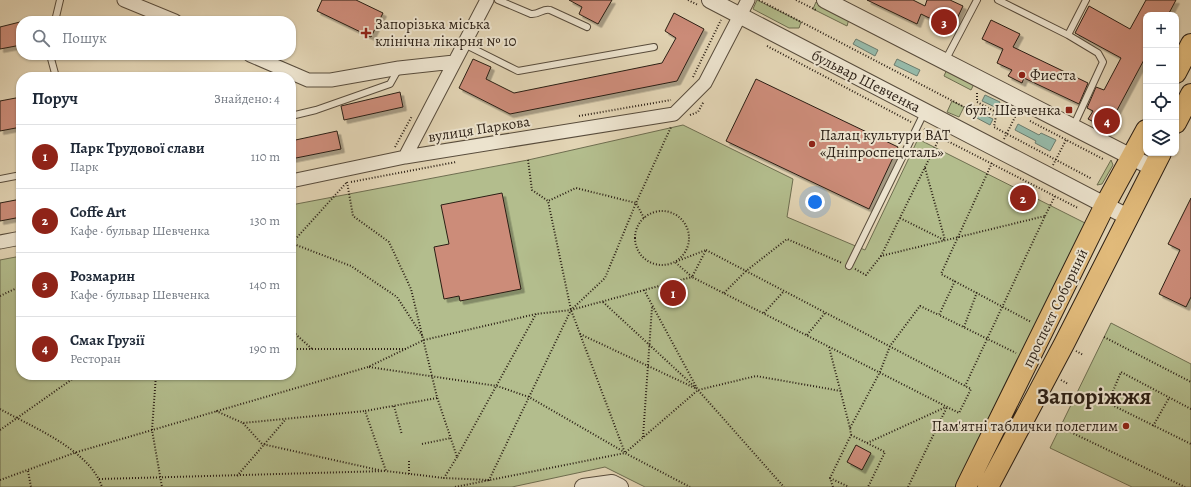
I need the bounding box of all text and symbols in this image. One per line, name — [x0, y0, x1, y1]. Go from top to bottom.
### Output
pin: 3 — [931, 7, 957, 37]
map controls — [1143, 12, 1179, 156]
button: + — [1143, 12, 1179, 48]
place label: Запорізька міська клінічна лікарня № 10 — [375, 14, 517, 51]
search box — [16, 16, 296, 60]
icon: search — [30, 27, 52, 49]
marker: Запорізька міська клінічна лікарня № 10 — [360, 27, 372, 39]
text: Пошук — [62, 28, 107, 48]
street label: бульвар Шевченка — [808, 45, 924, 117]
button: − — [1143, 48, 1179, 84]
place label: Фиеста — [1030, 65, 1076, 85]
marker: Фиеста — [1017, 70, 1027, 80]
button: locate — [1143, 84, 1179, 120]
text: Поруч — [32, 87, 78, 110]
text: Знайдено: 4 — [214, 90, 280, 107]
place label: бул. Шевченка — [965, 100, 1061, 120]
marker: бул. Шевченка — [1064, 105, 1074, 115]
pin: 4 — [1094, 106, 1120, 136]
street label: вулиця Паркова — [427, 111, 532, 147]
button: layers — [1143, 120, 1179, 156]
place label: Палац культури ВАТ «Дніпроспецсталь» — [820, 125, 951, 162]
text: Парк Трудової слави — [70, 138, 205, 158]
marker: Палац культури ВАТ «Дніпроспецсталь» — [807, 139, 817, 149]
text: 1 — [43, 148, 47, 165]
text: 110 m — [251, 148, 280, 165]
text: Парк — [70, 158, 99, 175]
pin: 2 — [1010, 183, 1036, 213]
your location — [805, 192, 825, 212]
text: Coffe Art — [70, 202, 126, 222]
text: 2 — [42, 212, 48, 229]
text: 130 m — [250, 212, 280, 229]
text: Кафе · бульвар Шевченка — [70, 222, 210, 239]
street label: проспект Соборний — [1018, 245, 1092, 371]
text: Розмарин — [70, 266, 135, 286]
text: 3 — [42, 276, 48, 293]
text: 140 m — [249, 276, 280, 293]
pin: 1 — [660, 278, 686, 308]
text: Кафе · бульвар Шевченка — [70, 286, 210, 303]
text: Смак Грузії — [70, 330, 145, 350]
text: 4 — [42, 340, 48, 357]
text: 190 m — [249, 340, 280, 357]
text: Ресторан — [70, 350, 121, 367]
district label: Запоріжжя — [1037, 381, 1151, 412]
place label: Пам'ятні таблички полеглим — [932, 416, 1118, 436]
marker: Пам'ятні таблички полеглим — [1121, 421, 1131, 431]

